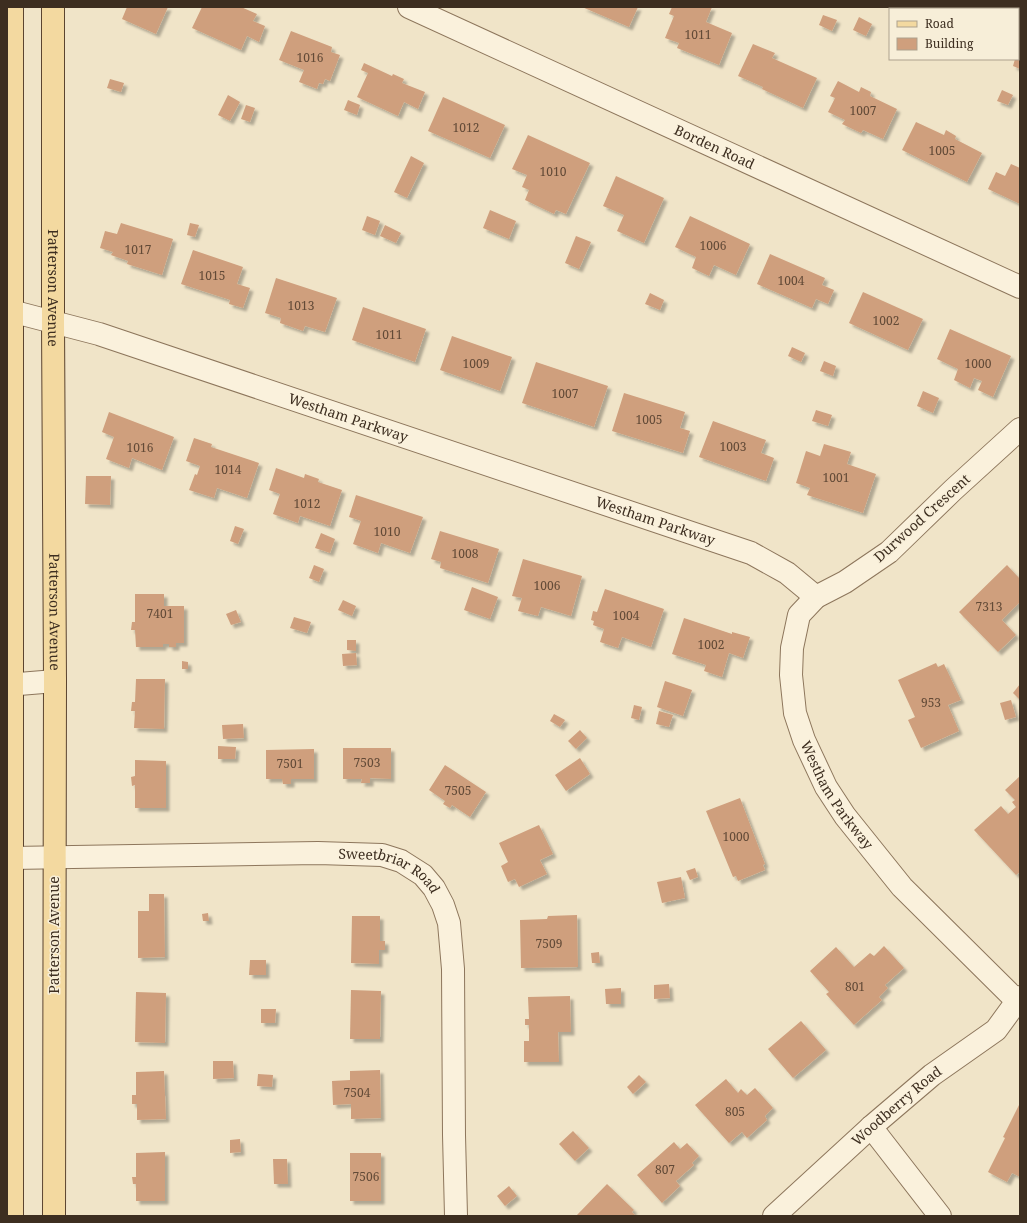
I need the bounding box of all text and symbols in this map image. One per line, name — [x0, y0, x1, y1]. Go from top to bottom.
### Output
legend — [889, 8, 1019, 60]
text: Road — [925, 15, 955, 32]
house number: 1011 — [685, 26, 711, 43]
text: Building — [925, 35, 974, 52]
house number: 1016 — [297, 49, 324, 66]
house number: 1007 — [850, 102, 877, 119]
house number: 1012 — [453, 119, 479, 136]
street label: Borden Road — [671, 120, 758, 173]
house number: 1005 — [929, 142, 955, 159]
house number: 1010 — [540, 163, 567, 180]
street label: Patterson Avenue — [44, 229, 63, 347]
house number: 1006 — [700, 237, 727, 254]
house number: 1017 — [125, 241, 152, 258]
house number: 1015 — [199, 267, 225, 284]
house number: 1004 — [778, 272, 805, 289]
house number: 1013 — [288, 297, 315, 314]
house number: 1002 — [873, 312, 899, 329]
house number: 1011 — [376, 326, 402, 343]
house number: 1009 — [463, 355, 489, 372]
house number: 1000 — [965, 355, 992, 372]
house number: 1007 — [552, 385, 579, 402]
street label: Westham Parkway — [286, 388, 411, 446]
house number: 1005 — [636, 411, 662, 428]
house number: 1003 — [720, 438, 747, 455]
house number: 1016 — [127, 439, 154, 456]
house number: 1014 — [215, 461, 242, 478]
house number: 1001 — [823, 469, 849, 486]
street label: Durwood Crescent — [869, 469, 974, 566]
street label: Westham Parkway — [593, 491, 718, 549]
house number: 1012 — [294, 495, 320, 512]
house number: 1010 — [374, 523, 401, 540]
house number: 1008 — [452, 545, 479, 562]
street label: Patterson Avenue — [45, 553, 65, 671]
house number: 1006 — [534, 577, 561, 594]
house number: 7313 — [976, 598, 1003, 615]
house number: 7401 — [147, 605, 173, 622]
house number: 1004 — [613, 607, 640, 624]
house number: 1002 — [698, 636, 724, 653]
house number: 953 — [921, 694, 941, 711]
street label: Westham Parkway — [797, 737, 878, 853]
house number: 7503 — [354, 754, 381, 771]
house number: 7501 — [277, 755, 303, 772]
house number: 7505 — [445, 782, 471, 799]
house number: 1000 — [723, 828, 750, 845]
street label: Sweetbriar Road — [338, 844, 445, 896]
street label: Patterson Avenue — [44, 876, 63, 994]
house number: 7509 — [536, 935, 562, 952]
house number: 801 — [845, 978, 865, 995]
street label: Woodberry Road — [847, 1061, 946, 1149]
house number: 7504 — [344, 1084, 371, 1101]
house number: 805 — [725, 1103, 745, 1120]
house number: 807 — [655, 1161, 675, 1178]
house number: 7506 — [353, 1168, 380, 1185]

